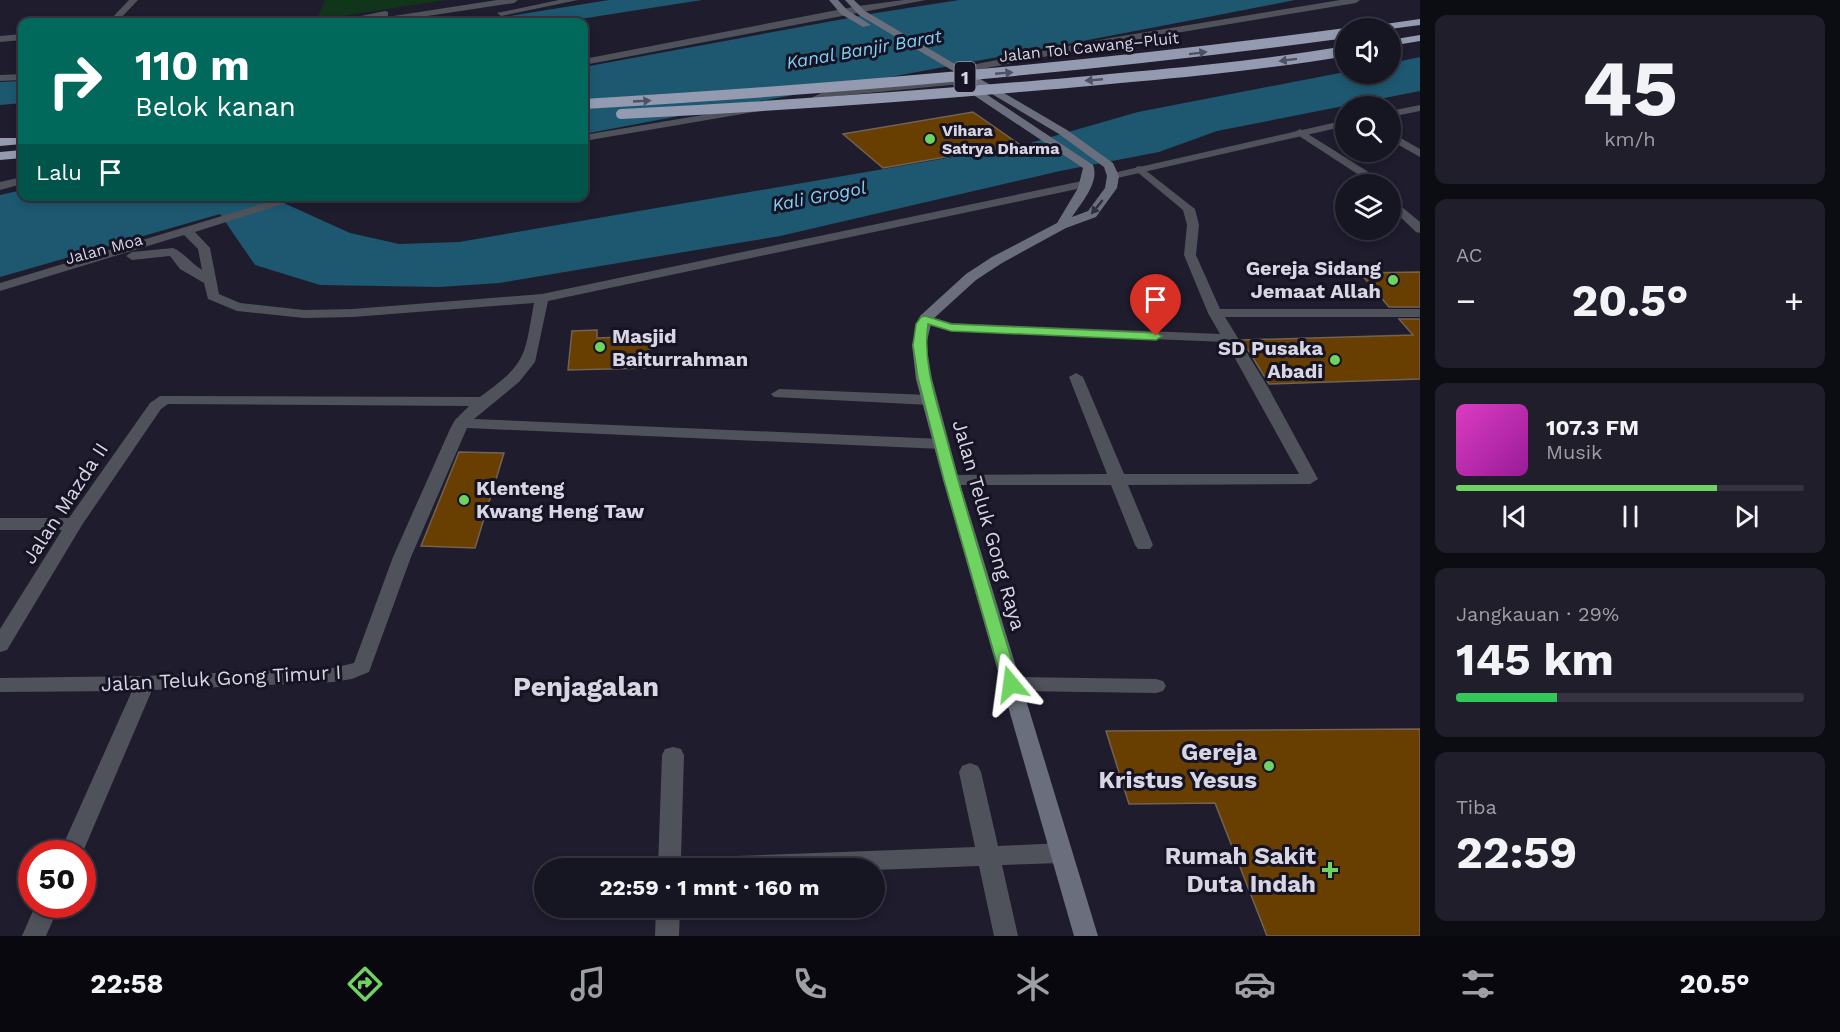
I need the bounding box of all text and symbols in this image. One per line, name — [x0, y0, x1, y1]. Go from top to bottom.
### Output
map controls — [1335, 18, 1401, 240]
button: sound — [1335, 18, 1401, 84]
water label: Kanal Banjir Barat — [785, 25, 944, 73]
street label: Jalan Tol Cawang–Pluit — [998, 28, 1180, 66]
text: 110 m — [135, 41, 250, 90]
icon: right — [36, 42, 114, 120]
text: 45 — [1582, 42, 1678, 134]
one-way arrow — [1188, 48, 1207, 57]
one-way arrow — [1278, 56, 1297, 65]
road number: 1 — [954, 62, 976, 92]
one-way arrow — [994, 68, 1013, 78]
one-way arrow — [1084, 76, 1103, 85]
text: Belok kanan — [135, 91, 296, 123]
one-way arrow — [632, 96, 651, 105]
button: search — [1335, 96, 1401, 162]
place label: Vihara Satrya Dharma — [942, 121, 1060, 158]
text: km/h — [1604, 127, 1656, 151]
marker: Vihara Satrya Dharma — [923, 132, 937, 146]
icon: arrive — [94, 156, 127, 189]
text: Lalu — [36, 160, 82, 185]
button: layers — [1335, 174, 1401, 240]
water label: Kali Grogol — [770, 177, 868, 215]
one-way arrow — [1091, 199, 1103, 215]
street label: Jalan Moa — [63, 230, 145, 268]
text: AC — [1456, 243, 1482, 267]
place label: Gereja Sidang Jemaat Allah — [1246, 256, 1382, 303]
marker: Gereja Sidang Jemaat Allah — [1386, 273, 1400, 287]
pin — [1130, 274, 1181, 336]
text: 20.5° — [1572, 274, 1688, 327]
text: − — [1456, 281, 1476, 320]
text: + — [1784, 281, 1804, 320]
icon: arrive — [1139, 283, 1172, 316]
place label: Masjid Baiturrahman — [612, 324, 748, 371]
place label: SD Pusaka Abadi — [1218, 336, 1323, 383]
marker: Masjid Baiturrahman — [593, 340, 607, 354]
marker: SD Pusaka Abadi — [1328, 353, 1342, 367]
text: 107.3 FM — [1546, 415, 1639, 440]
street label: Jalan Teluk Gong Raya — [947, 417, 1031, 633]
street label: Jalan Mazda II — [17, 438, 113, 568]
text: Musik — [1546, 440, 1602, 464]
place label: Klenteng Kwang Heng Taw — [476, 476, 644, 523]
marker: Klenteng Kwang Heng Taw — [457, 493, 471, 507]
icon: previous — [1498, 500, 1531, 533]
icon: pause — [1614, 500, 1647, 533]
icon: next — [1730, 500, 1763, 533]
text: Jangkauan · 29% — [1456, 602, 1619, 626]
text: 145 km — [1456, 633, 1614, 686]
position arrow — [979, 652, 1043, 716]
street label: Jalan Teluk Gong Timur I — [100, 660, 342, 696]
district label: Penjagalan — [513, 671, 659, 703]
place label: Gereja Kristus Yesus — [1098, 738, 1257, 794]
marker: Gereja Kristus Yesus — [1262, 759, 1276, 773]
text: Tiba — [1456, 795, 1497, 819]
text: 22:59 — [1456, 826, 1577, 879]
speed limit sign: 50 — [18, 840, 96, 918]
place label: Rumah Sakit Duta Indah — [1165, 842, 1316, 898]
marker: Rumah Sakit Duta Indah — [1321, 861, 1339, 879]
text: 22:59 · 1 mnt · 160 m — [600, 875, 819, 900]
icon: directions — [344, 963, 386, 1005]
icon: music — [567, 963, 609, 1005]
icon: phone — [789, 963, 831, 1005]
icon: climate — [1012, 963, 1054, 1005]
icon: car — [1234, 963, 1276, 1005]
icon: filters — [1457, 963, 1499, 1005]
text: 22:58 — [90, 968, 163, 1000]
text: 20.5° — [1679, 968, 1750, 1000]

